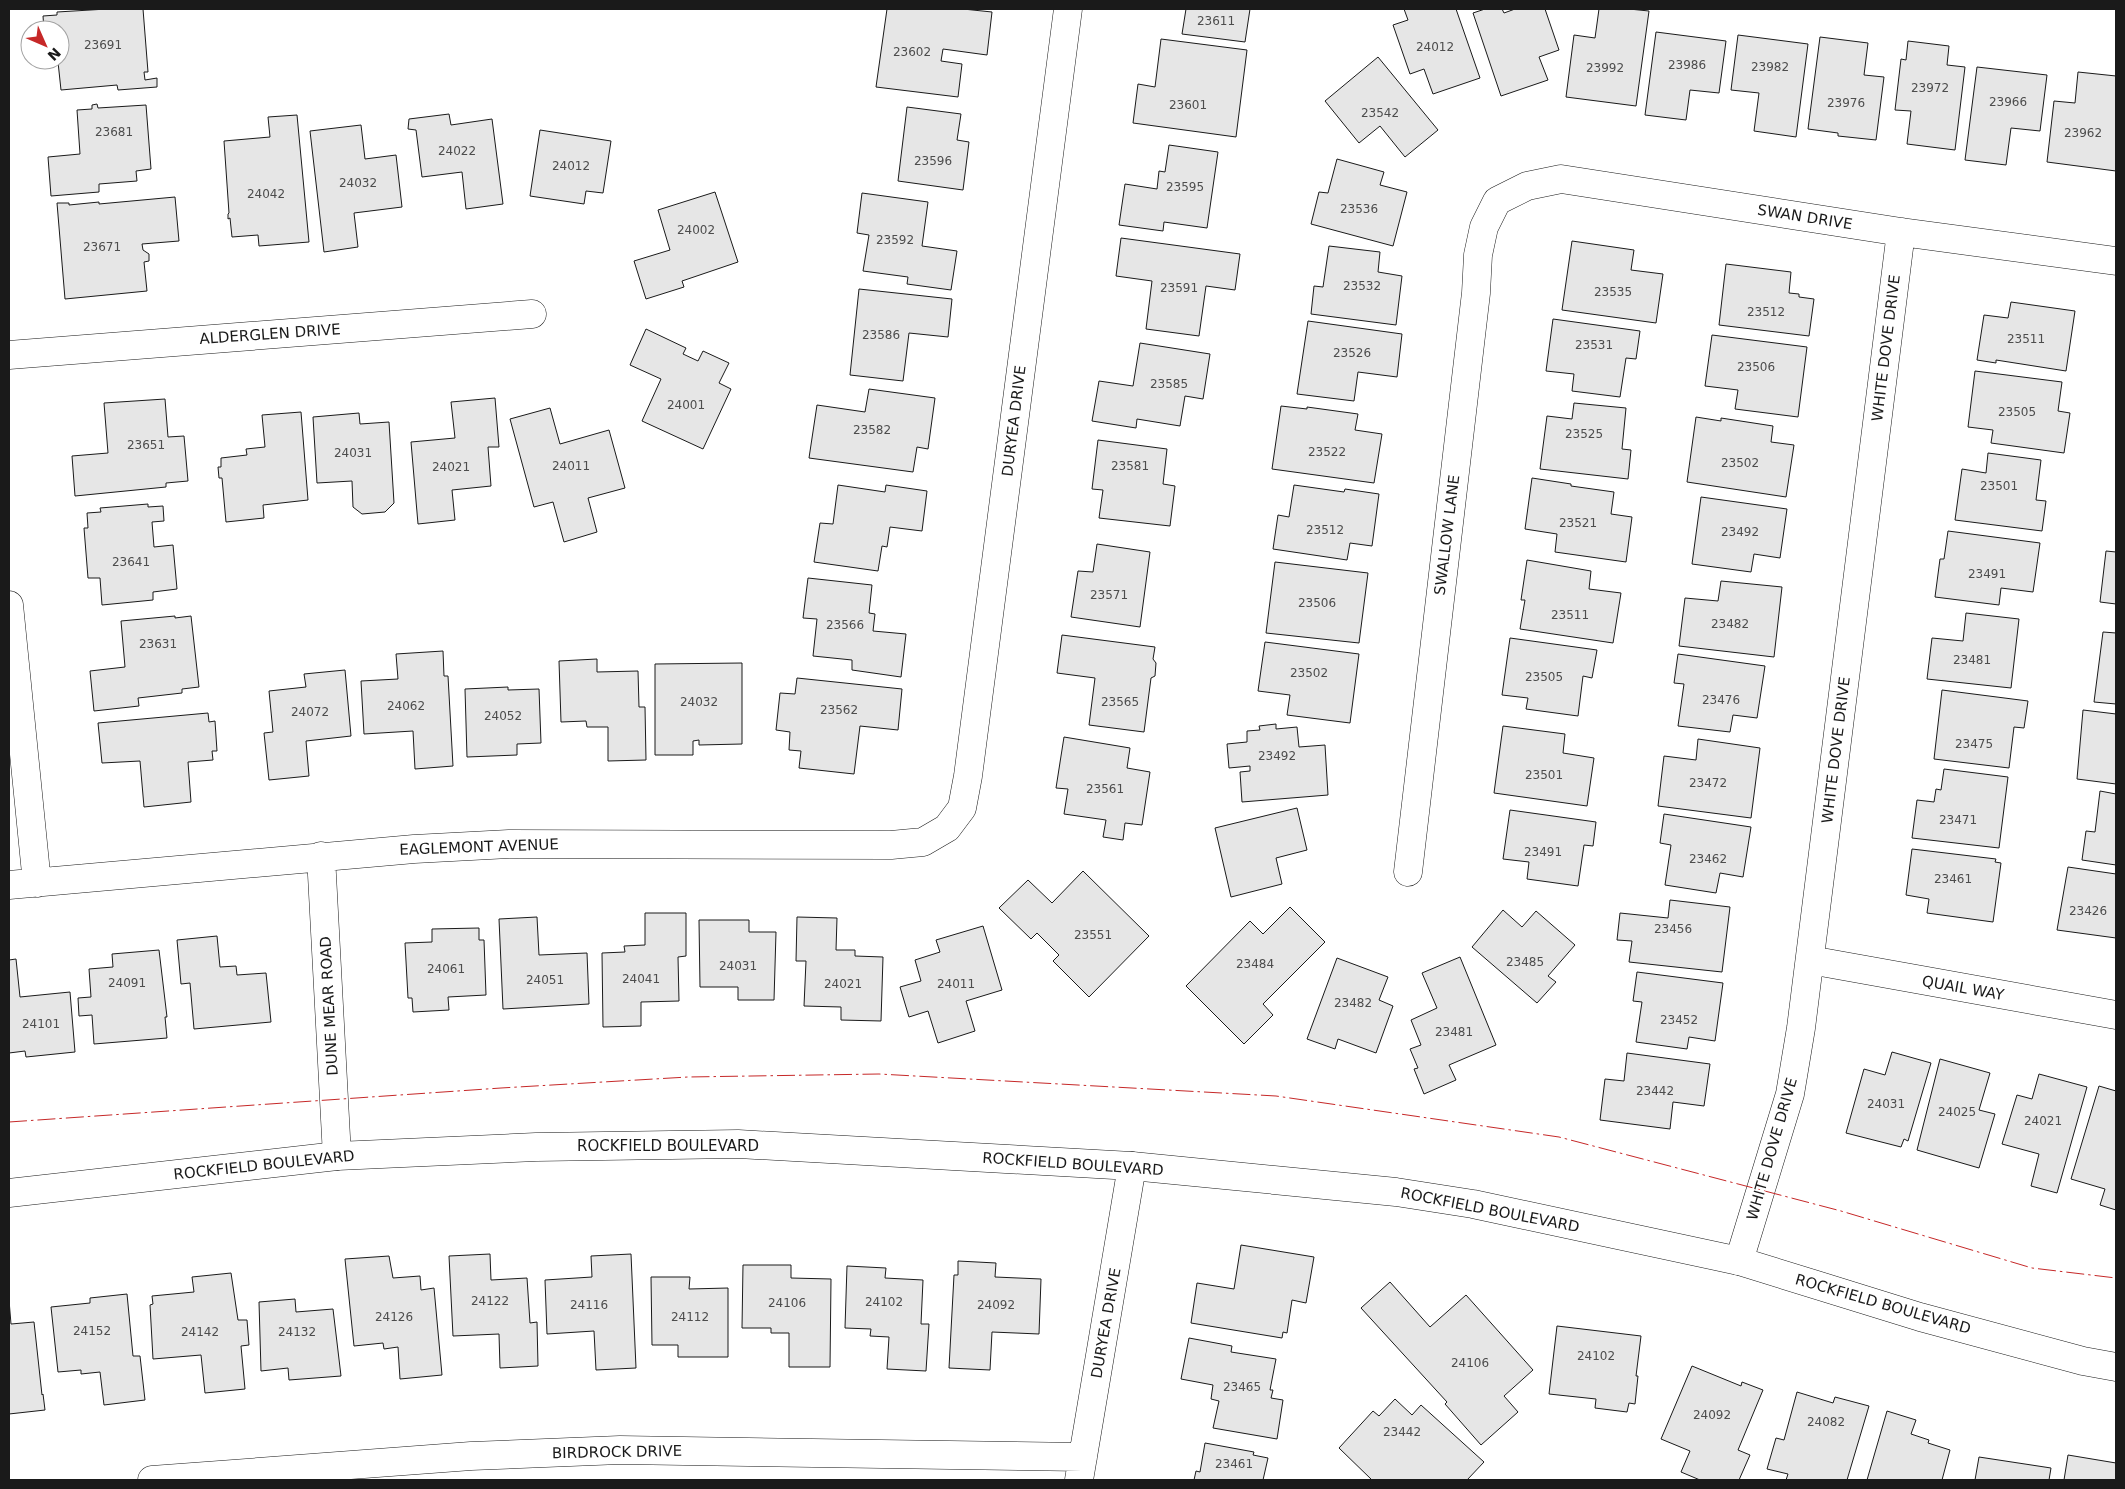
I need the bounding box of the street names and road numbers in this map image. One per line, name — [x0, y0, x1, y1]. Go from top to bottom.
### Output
street label: SWAN DRIVE — [1756, 201, 1854, 233]
street label: WHITE DOVE DRIVE — [1868, 274, 1904, 422]
street label: ALDERGLEN DRIVE — [199, 320, 341, 348]
street label: DURYEA DRIVE — [998, 364, 1030, 478]
street label: SWALLOW LANE — [1431, 474, 1463, 596]
street label: WHITE DOVE DRIVE — [1818, 676, 1854, 824]
street label: EAGLEMONT AVENUE — [399, 835, 559, 859]
street label: DUNE MEAR ROAD — [316, 936, 342, 1076]
street label: QUAIL WAY — [1921, 972, 2006, 1004]
street label: WHITE DOVE DRIVE — [1743, 1076, 1801, 1222]
street label: ROCKFIELD BOULEVARD — [577, 1137, 759, 1155]
street label: ROCKFIELD BOULEVARD — [173, 1147, 355, 1183]
street label: ROCKFIELD BOULEVARD — [982, 1149, 1164, 1179]
street label: ROCKFIELD BOULEVARD — [1399, 1184, 1581, 1236]
street label: DURYEA DRIVE — [1087, 1266, 1125, 1380]
street label: ROCKFIELD BOULEVARD — [1793, 1270, 1973, 1338]
street label: BIRDROCK DRIVE — [552, 1442, 682, 1462]

